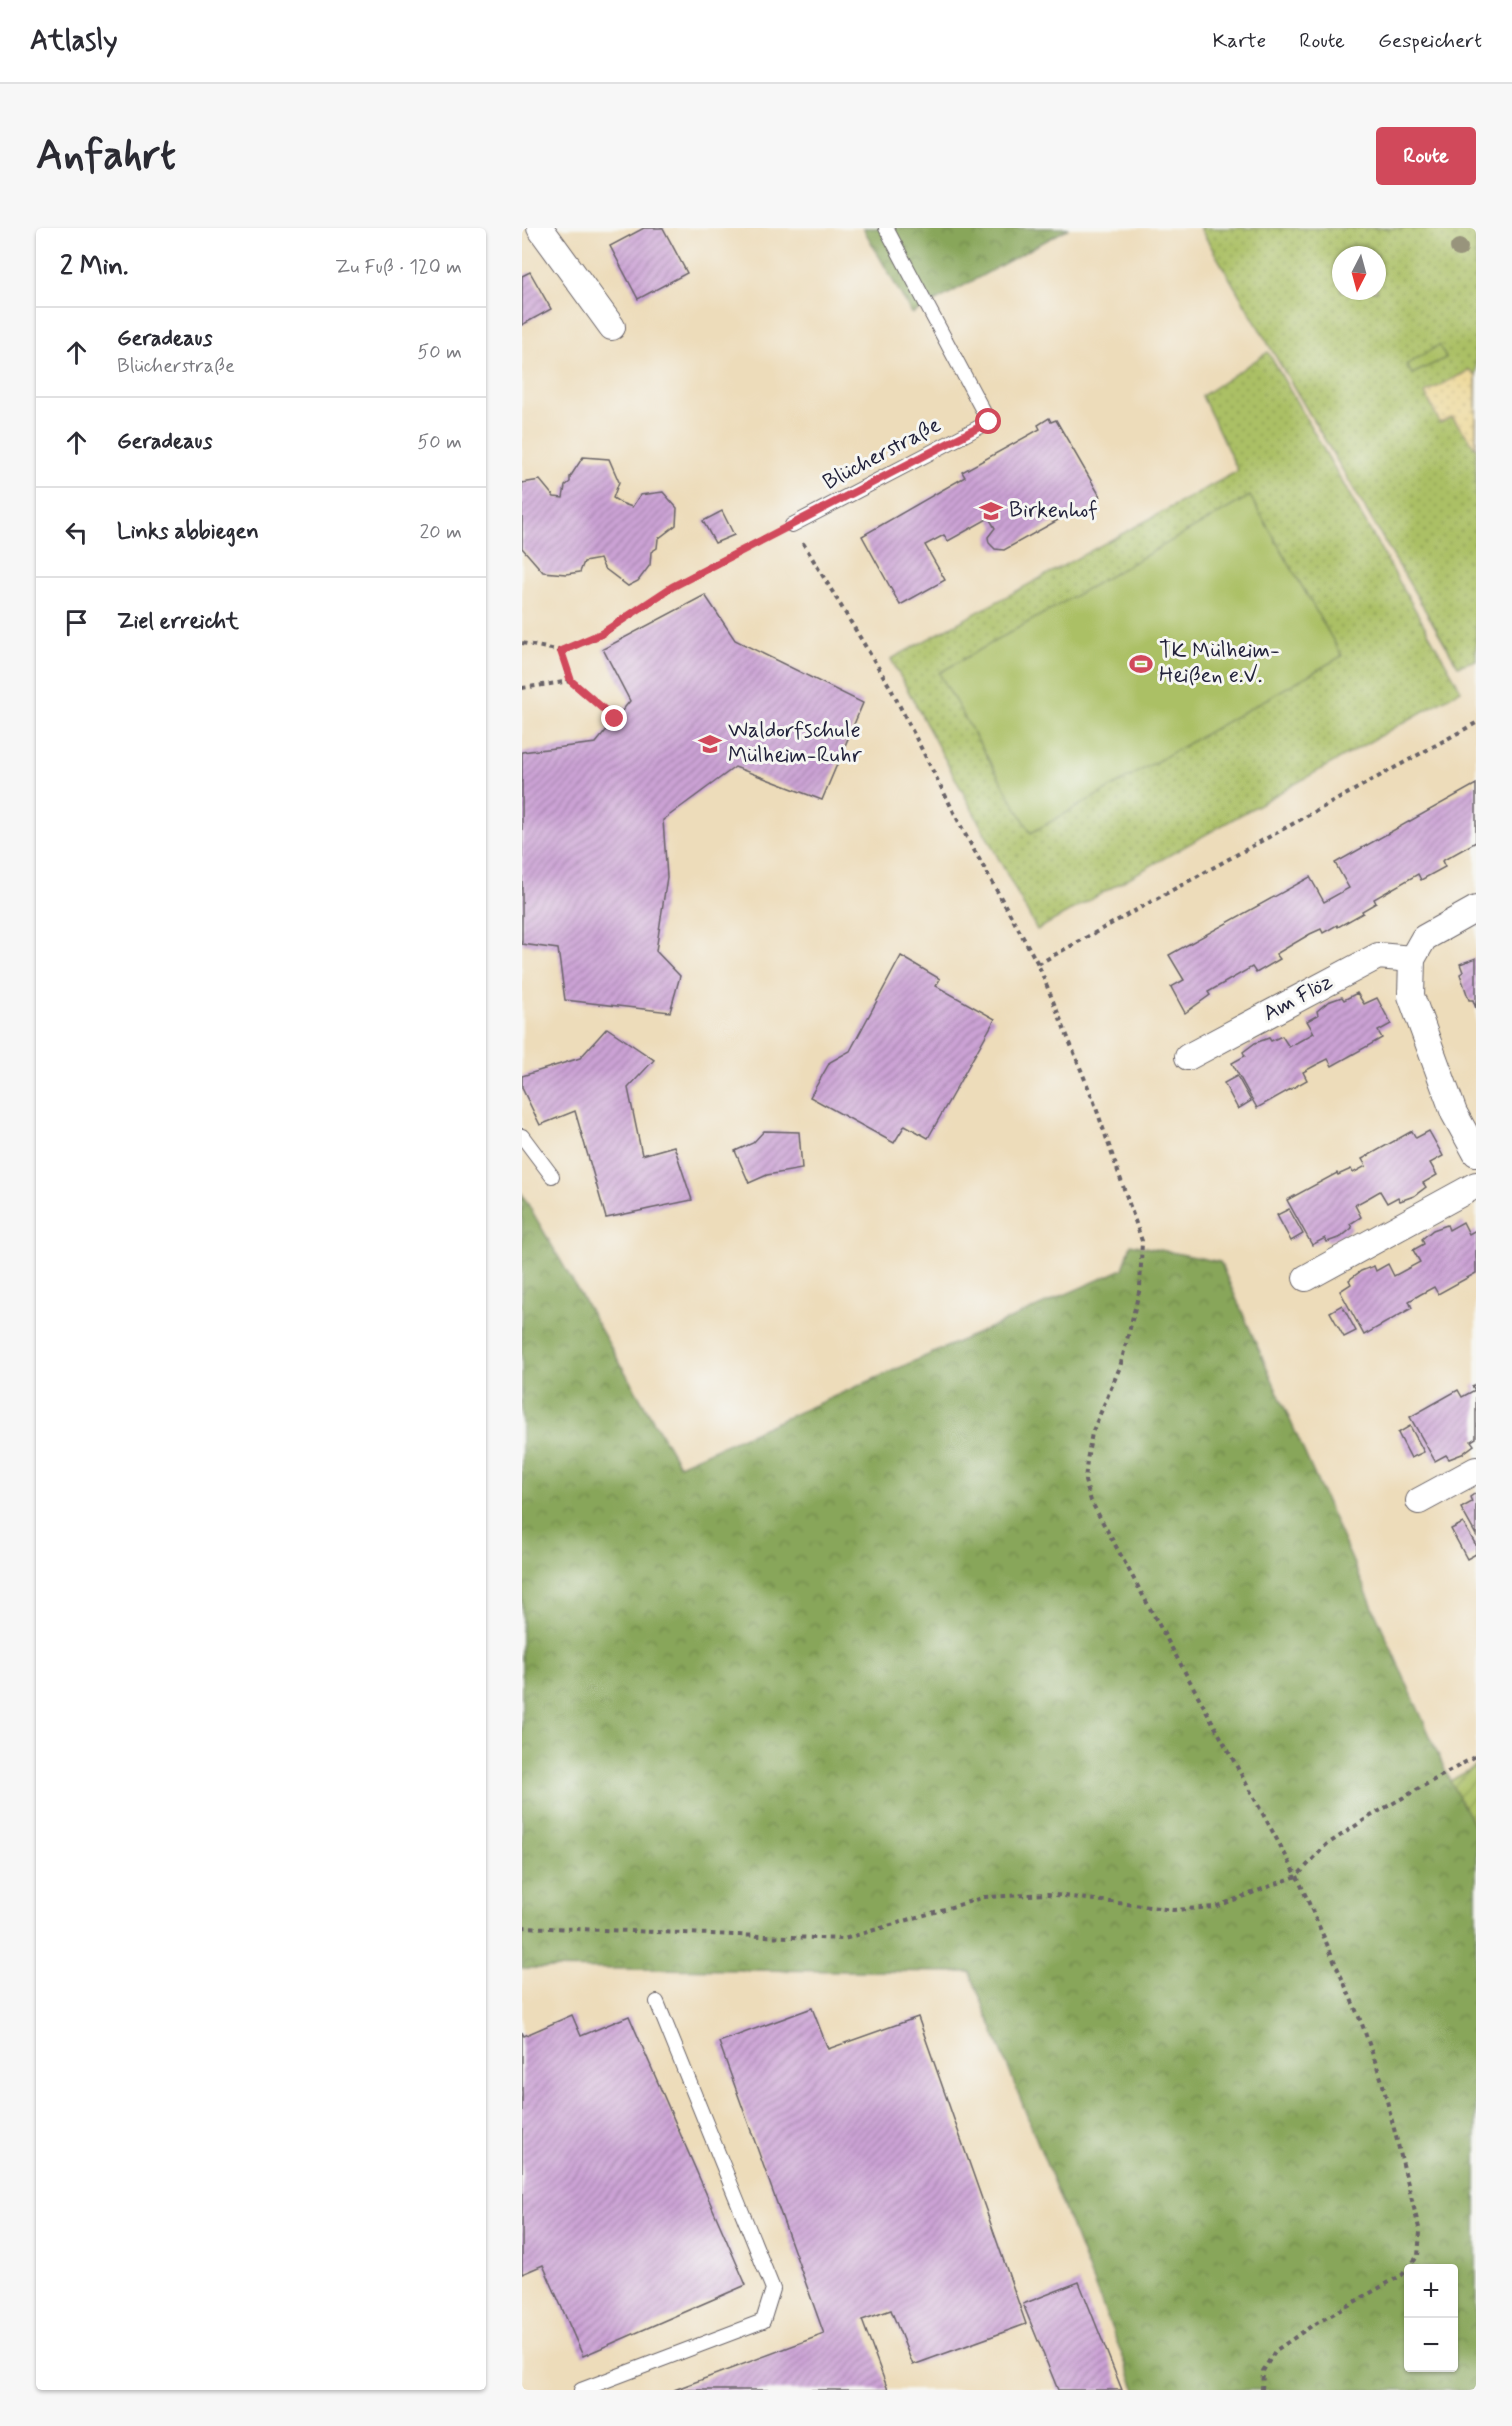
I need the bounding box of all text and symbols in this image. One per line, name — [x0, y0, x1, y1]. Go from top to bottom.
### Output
text: Atlasly — [30, 23, 118, 60]
text: Karte — [1213, 27, 1266, 55]
text: Route — [1299, 27, 1345, 55]
text: Gespeichert — [1378, 27, 1482, 55]
button: Route — [1376, 127, 1476, 185]
text: Anfahrt — [36, 129, 176, 184]
north arrow — [1332, 246, 1386, 300]
text: 2 Min. — [60, 250, 128, 284]
text: Zu Fuß · 120 m — [335, 254, 462, 281]
text: Geradeaus — [117, 325, 212, 353]
icon: ahead — [60, 336, 93, 369]
text: 50 m — [417, 339, 462, 366]
text: Blücherstraße — [117, 353, 235, 380]
route start — [975, 408, 1001, 434]
street label: Blücherstraße — [818, 411, 946, 497]
icon: ahead — [60, 426, 93, 459]
text: Geradeaus — [117, 428, 212, 456]
text: 50 m — [417, 429, 462, 456]
place label: Birkenhof — [1009, 497, 1098, 525]
school or university icon: Birkenhof — [978, 498, 1004, 524]
icon: left — [60, 516, 93, 549]
text: Links abbiegen — [117, 518, 259, 546]
text: 20 m — [419, 519, 462, 546]
icon: arrive — [60, 606, 93, 639]
text: Ziel erreicht — [117, 608, 239, 636]
place label: TK Mülheim- Heißen e.V. — [1159, 637, 1280, 690]
sports icon: TK Mülheim- Heißen e.V. — [1128, 651, 1154, 677]
route end — [601, 705, 627, 731]
place label: Waldorfschule Mülheim-Ruhr — [728, 717, 862, 770]
school or university icon: Waldorfschule Mülheim-Ruhr — [697, 731, 723, 757]
street label: Am Flöz — [1258, 968, 1338, 1028]
map controls — [1404, 2264, 1458, 2372]
button: + — [1404, 2264, 1458, 2318]
button: − — [1404, 2318, 1458, 2372]

